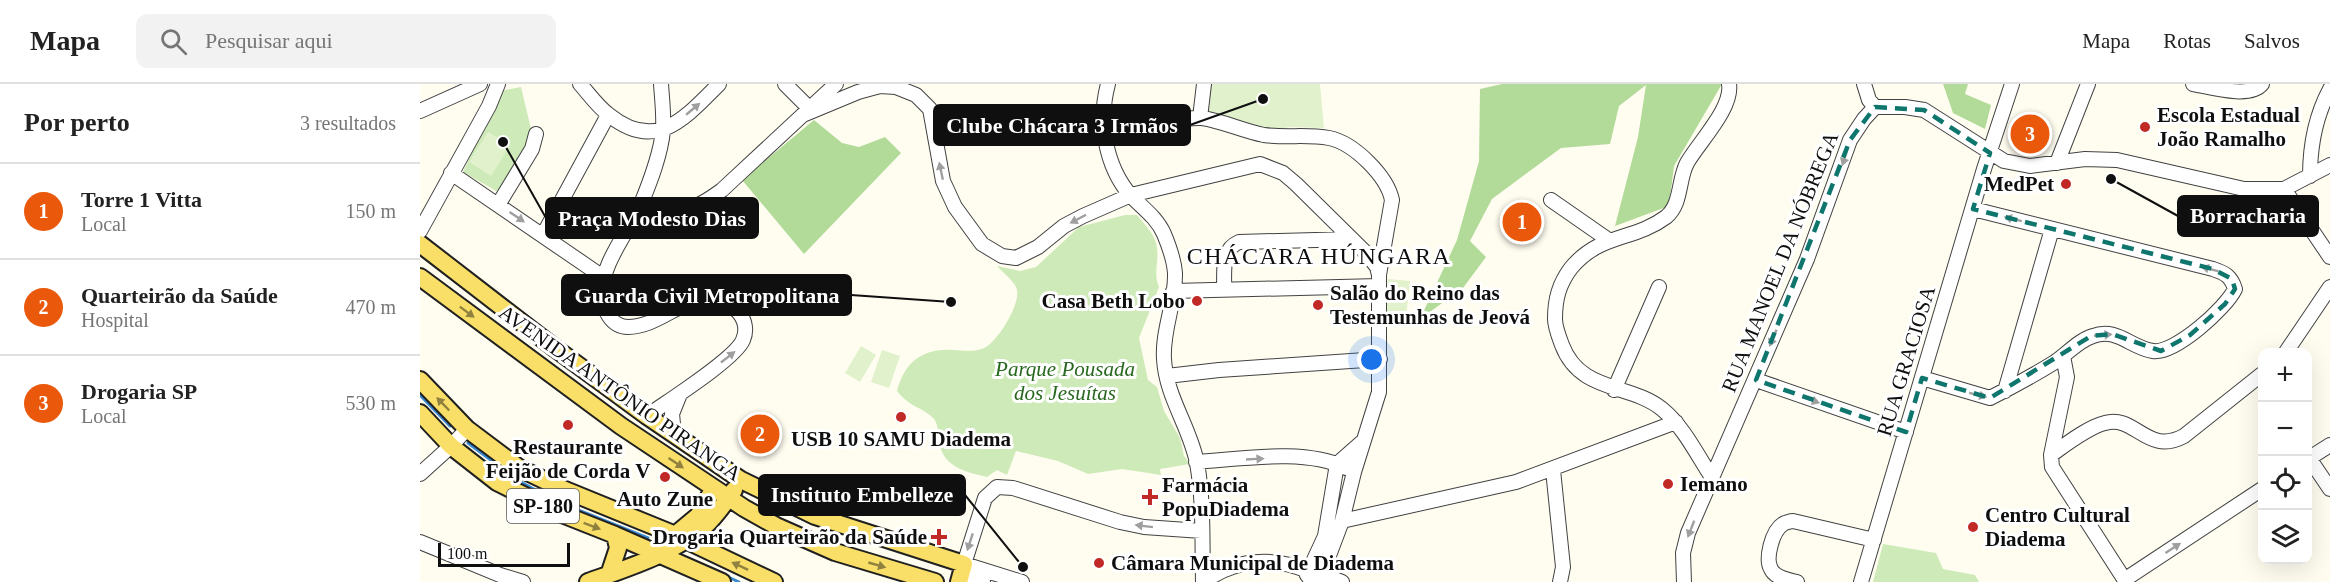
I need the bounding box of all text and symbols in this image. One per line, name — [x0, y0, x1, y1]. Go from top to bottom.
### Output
search box — [136, 14, 556, 68]
text: Mapa — [30, 25, 100, 56]
icon: search — [157, 25, 190, 58]
text: Pesquisar aqui — [205, 28, 333, 53]
text: Mapa — [2082, 29, 2130, 53]
text: Rotas — [2163, 29, 2211, 53]
text: Salvos — [2244, 29, 2300, 53]
one-way arrow — [685, 103, 700, 116]
place label: Escola Estadual João Ramalho — [2157, 103, 2300, 151]
callout: Clube Chácara 3 Irmãos — [934, 105, 1190, 145]
text: Por perto — [24, 108, 130, 137]
text: 3 resultados — [300, 112, 396, 134]
pin: 3 — [2010, 112, 2050, 156]
text: Clube Chácara 3 Irmãos — [946, 113, 1178, 138]
marker: Escola Estadual João Ramalho — [2138, 120, 2152, 134]
street label: RUA MANOEL DA NÓBREGA — [1717, 128, 1844, 396]
one-way arrow — [1839, 148, 1849, 166]
one-way arrow — [936, 162, 946, 181]
place label: MedPet — [1984, 172, 2054, 196]
marker: MedPet — [2059, 177, 2073, 191]
text: Torre 1 Vitta — [81, 187, 202, 212]
callout: Borracharia — [2178, 196, 2318, 236]
callout: Praça Modesto Dias — [546, 198, 758, 238]
text: 1 — [39, 200, 49, 222]
text: 150 m — [345, 200, 396, 222]
pin: 1 — [1502, 200, 1542, 244]
text: Borracharia — [2190, 203, 2306, 228]
text: Praça Modesto Dias — [558, 206, 747, 231]
one-way arrow — [508, 211, 524, 223]
text: Local — [81, 213, 127, 235]
one-way arrow — [1069, 214, 1086, 224]
one-way arrow — [2003, 214, 2022, 224]
district label: CHÁCARA HÚNGARA — [1187, 243, 1451, 269]
one-way arrow — [2201, 263, 2219, 273]
callout: Guarda Civil Metropolitana — [562, 275, 851, 315]
place label: Salão do Reino das Testemunhas de Jeová — [1330, 281, 1530, 329]
street label: RUA GRACIOSA — [1872, 282, 1940, 439]
text: Quarteirão da Saúde — [81, 283, 278, 308]
text: Guarda Civil Metropolitana — [575, 283, 839, 308]
place label: Casa Beth Lobo — [1041, 289, 1185, 313]
marker: Casa Beth Lobo — [1190, 294, 1204, 308]
text: 2 — [39, 296, 49, 318]
text: 470 m — [345, 296, 396, 318]
marker: Salão do Reino das Testemunhas de Jeová — [1311, 298, 1325, 312]
street label: AVENIDA ANTÔNIO PIRANGA — [494, 300, 746, 487]
one-way arrow — [459, 305, 475, 318]
text: Hospital — [81, 309, 149, 331]
one-way arrow — [1768, 329, 1777, 347]
one-way arrow — [2094, 330, 2113, 340]
your location — [1357, 345, 1386, 374]
map controls — [2258, 348, 2312, 564]
button: + — [2258, 348, 2312, 402]
one-way arrow — [720, 352, 735, 364]
park label: Parque Pousada dos Jesuítas — [994, 357, 1135, 405]
text: Drogaria SP — [81, 379, 197, 404]
one-way arrow — [1969, 390, 1987, 400]
text: 3 — [39, 392, 49, 414]
text: 530 m — [345, 392, 396, 414]
one-way arrow — [1802, 395, 1820, 405]
one-way arrow — [437, 398, 451, 412]
button: − — [2258, 402, 2312, 456]
text: Local — [81, 405, 127, 427]
marker: USB 10 SAMU Diadema — [894, 410, 908, 424]
pin: 2 — [740, 412, 780, 456]
marker: Restaurante Feijão de Corda V — [561, 418, 575, 432]
place label: USB 10 SAMU Diadema — [791, 427, 1011, 451]
place label: Restaurante Feijão de Corda V — [486, 435, 650, 483]
one-way arrow — [1245, 454, 1264, 463]
button: locate — [2258, 456, 2312, 510]
one-way arrow — [668, 457, 684, 468]
marker: Auto Zune — [658, 470, 672, 484]
place label: Iemano — [1680, 472, 1748, 496]
place label: Farmácia PopuDiadema — [1162, 473, 1290, 521]
callout: Instituto Embelleze — [759, 475, 965, 515]
marker: Iemano — [1661, 477, 1675, 491]
text: Instituto Embelleze — [771, 482, 954, 507]
place label: Auto Zune — [617, 487, 713, 511]
road number: SP-180 — [507, 489, 579, 523]
marker: Farmácia PopuDiadema — [1143, 490, 1157, 504]
place label: Centro Cultural Diadema — [1985, 503, 2130, 551]
button: layers — [2258, 510, 2312, 564]
one-way arrow — [1685, 520, 1695, 538]
marker: Centro Cultural Diadema — [1966, 520, 1980, 534]
one-way arrow — [584, 521, 602, 531]
one-way arrow — [1134, 521, 1153, 531]
place label: Drogaria Quarteirão da Saúde — [653, 525, 927, 549]
marker: Drogaria Quarteirão da Saúde — [932, 530, 946, 544]
one-way arrow — [965, 533, 974, 551]
scale bar — [438, 540, 570, 568]
one-way arrow — [2165, 542, 2181, 553]
text: 100 m — [447, 545, 487, 562]
place label: Câmara Municipal de Diadema — [1111, 551, 1394, 575]
marker: Câmara Municipal de Diadema — [1092, 556, 1106, 570]
one-way arrow — [732, 561, 749, 570]
one-way arrow — [868, 561, 886, 570]

